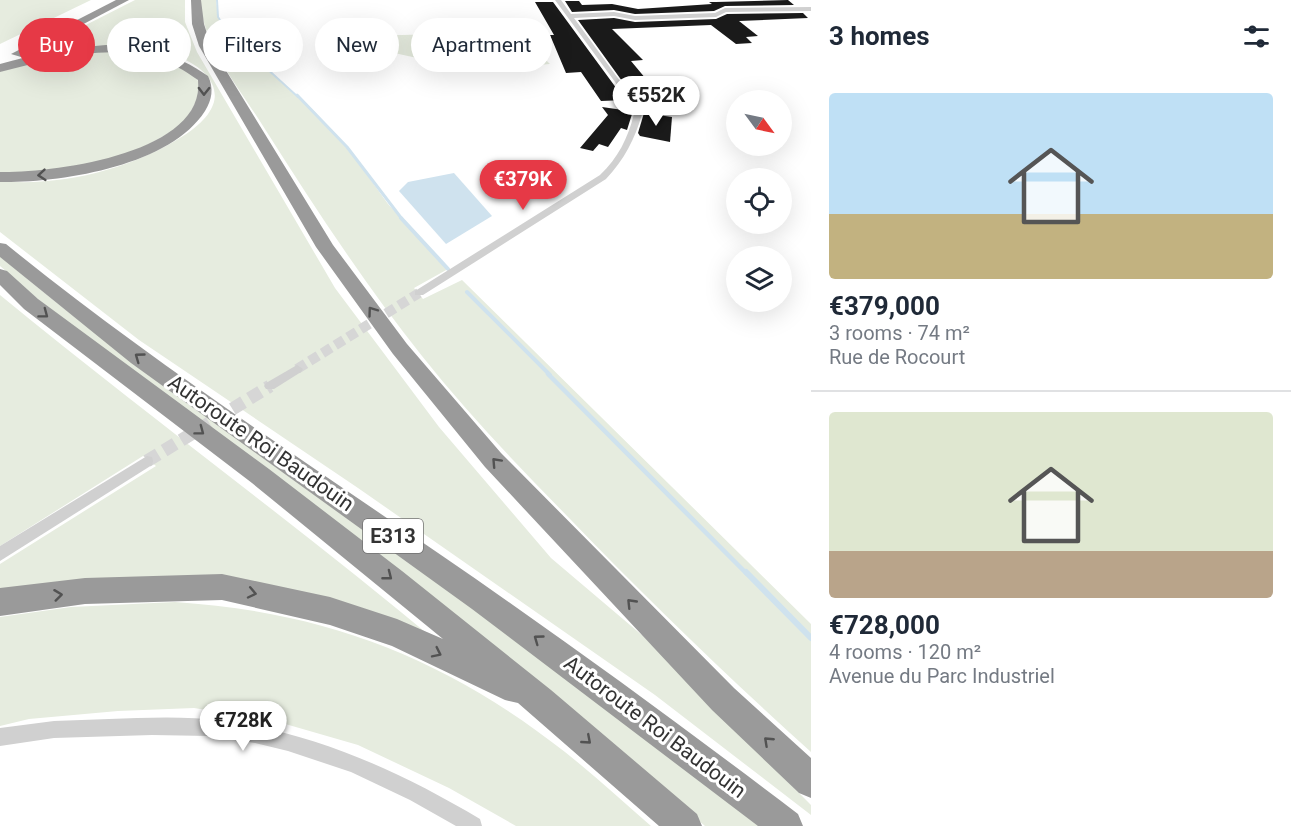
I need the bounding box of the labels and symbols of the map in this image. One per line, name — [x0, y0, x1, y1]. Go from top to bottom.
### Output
pin: €552K — [614, 76, 698, 127]
one-way arrow — [198, 87, 210, 96]
north arrow — [726, 90, 792, 156]
pin: €379K — [481, 160, 565, 211]
one-way arrow — [37, 169, 46, 182]
one-way arrow — [38, 306, 49, 317]
one-way arrow — [369, 307, 380, 318]
one-way arrow — [135, 353, 146, 364]
street label: Autoroute Roi Baudouin — [164, 370, 358, 516]
one-way arrow — [193, 424, 204, 435]
one-way arrow — [492, 459, 503, 469]
road number: E313 — [363, 519, 423, 553]
one-way arrow — [381, 568, 392, 579]
one-way arrow — [247, 586, 257, 599]
one-way arrow — [53, 589, 63, 601]
one-way arrow — [627, 599, 638, 610]
one-way arrow — [534, 636, 545, 647]
one-way arrow — [431, 645, 442, 657]
street label: Autoroute Roi Baudouin — [560, 651, 750, 803]
pin: €728K — [201, 701, 285, 752]
one-way arrow — [581, 733, 591, 744]
one-way arrow — [765, 737, 775, 748]

